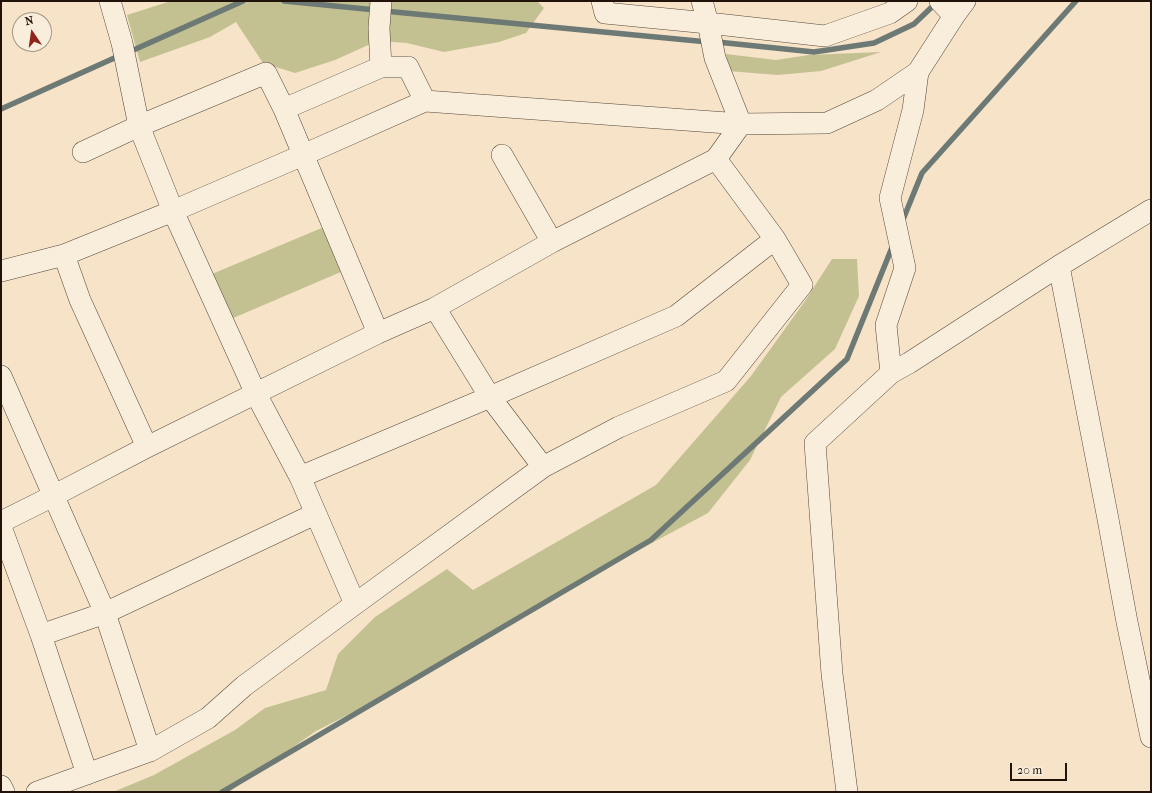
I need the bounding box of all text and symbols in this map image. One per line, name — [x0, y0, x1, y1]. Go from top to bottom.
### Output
north arrow — [12, 12, 52, 52]
text: N — [24, 14, 35, 28]
scale bar — [1012, 755, 1069, 781]
text: 20 m — [1017, 763, 1042, 777]

